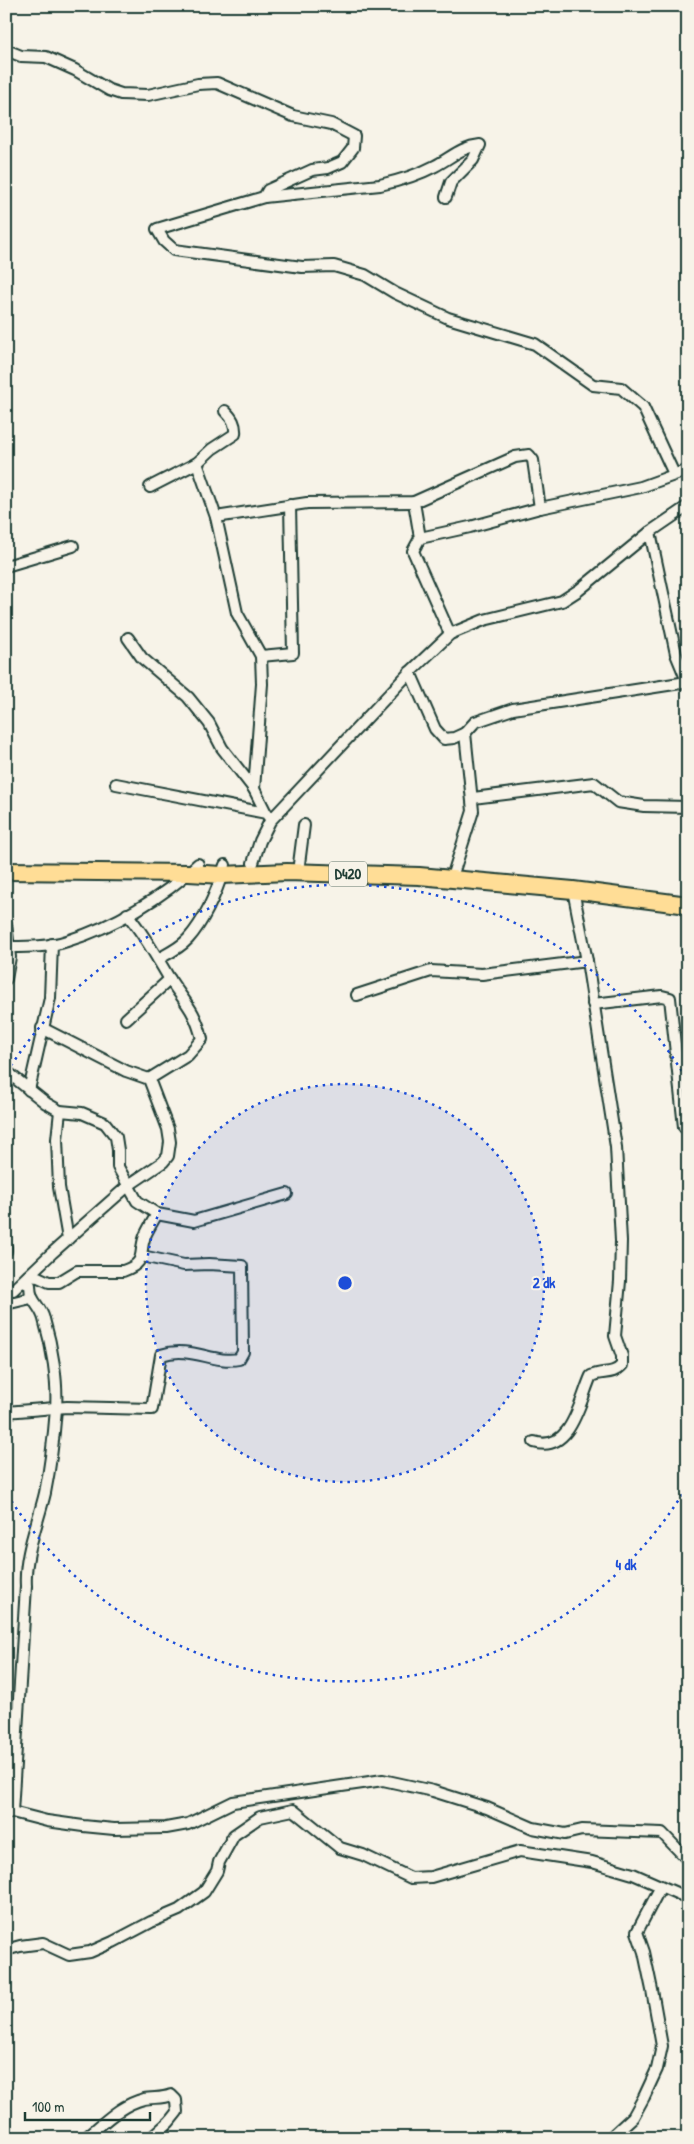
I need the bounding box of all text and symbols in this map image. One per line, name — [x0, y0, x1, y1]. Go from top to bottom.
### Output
road number: D420 — [329, 862, 367, 886]
text: 2 dk — [533, 1272, 556, 1293]
centre of rings — [336, 1274, 354, 1292]
text: 4 dk — [615, 1554, 637, 1575]
scale bar — [25, 2089, 150, 2121]
text: 100 m — [32, 2096, 65, 2117]

